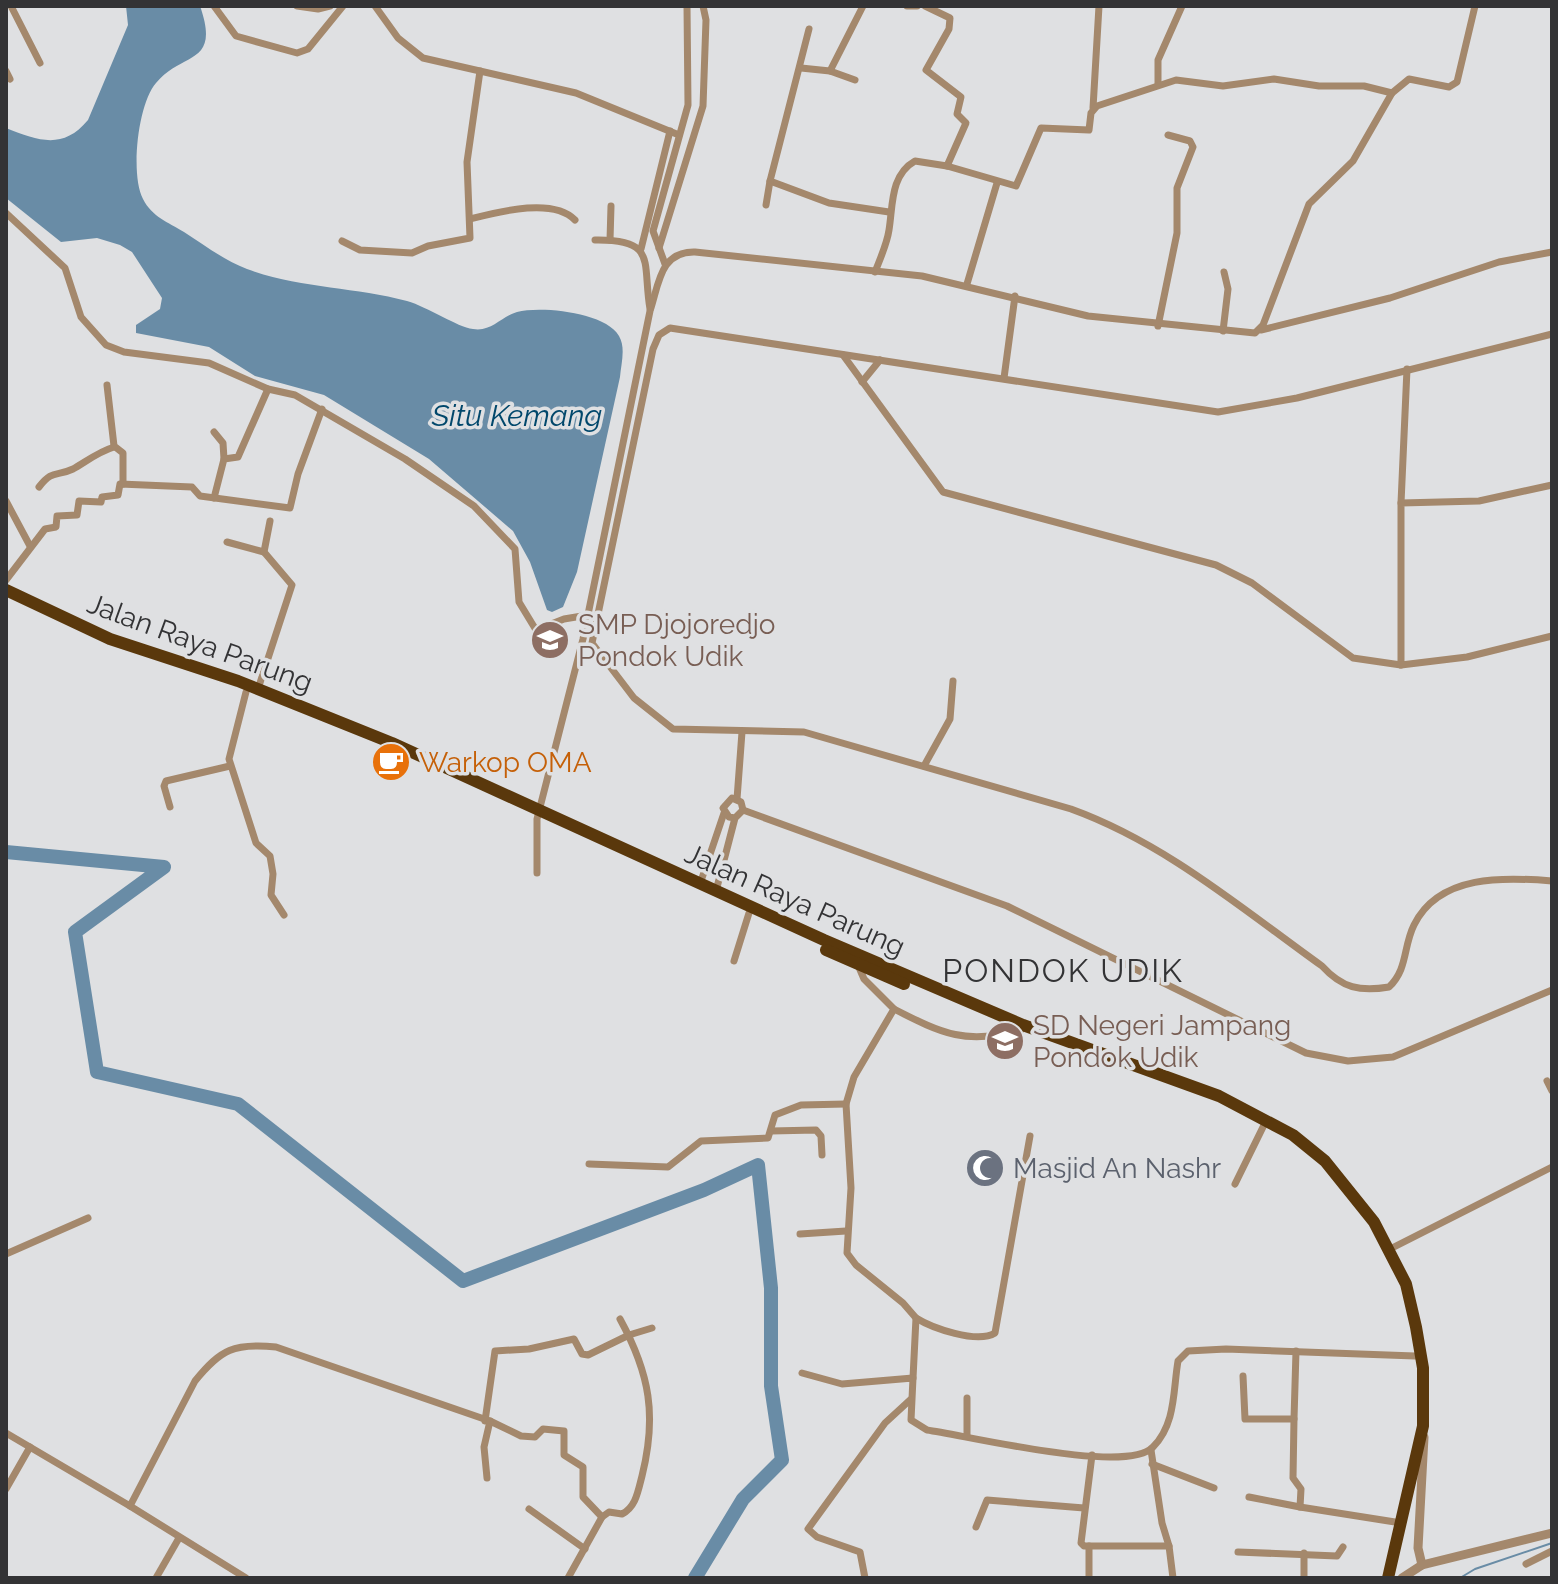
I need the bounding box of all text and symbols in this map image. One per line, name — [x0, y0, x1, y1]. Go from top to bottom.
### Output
water label: Situ Kemang — [431, 398, 602, 433]
street label: Jalan Raya Parung — [83, 587, 317, 699]
place label: SMP Djojoredjo Pondok Udik — [578, 608, 776, 673]
school or university icon: SMP Djojoredjo Pondok Udik — [529, 619, 571, 661]
cafe icon: Warkop OMA — [370, 741, 412, 783]
place label: Warkop OMA — [419, 746, 592, 779]
street label: Jalan Raya Parung — [680, 837, 910, 963]
district label: PONDOK UDIK — [942, 952, 1184, 989]
place label: SD Negeri Jampang Pondok Udik — [1033, 1009, 1291, 1074]
school or university icon: SD Negeri Jampang Pondok Udik — [984, 1020, 1026, 1062]
mosque icon: Masjid An Nashr — [964, 1147, 1006, 1189]
place label: Masjid An Nashr — [1013, 1152, 1221, 1185]

